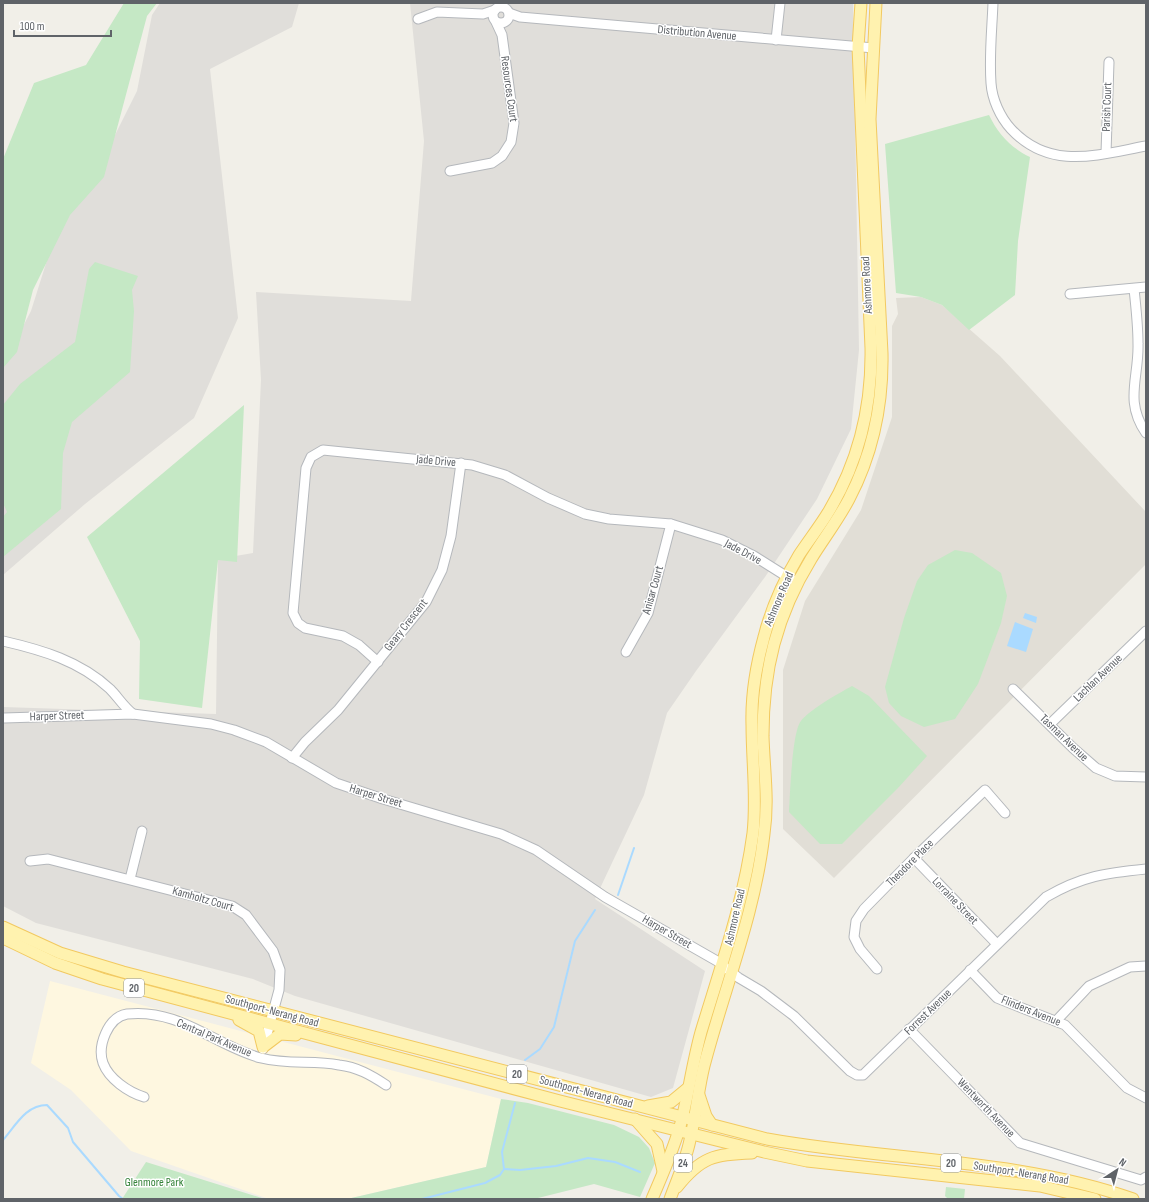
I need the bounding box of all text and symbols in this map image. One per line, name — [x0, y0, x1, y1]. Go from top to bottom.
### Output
scale bar — [14, 12, 111, 38]
text: 100 m — [20, 19, 45, 34]
street label: Distribution Avenue — [657, 22, 737, 44]
street label: Resources Court — [497, 55, 521, 123]
street label: Parish Court — [1099, 82, 1115, 132]
street label: Ashmore Road — [858, 256, 876, 315]
street label: Jade Drive — [415, 452, 457, 470]
street label: Jade Drive — [721, 536, 764, 568]
street label: Anisar Court — [639, 564, 667, 617]
street label: Ashmore Road — [761, 570, 797, 629]
street label: Geary Crescent — [381, 596, 431, 654]
street label: Lachlan Avenue — [1070, 651, 1126, 705]
street label: Harper Street — [29, 708, 85, 724]
street label: Tasman Avenue — [1037, 711, 1092, 765]
street label: Harper Street — [348, 781, 405, 811]
street label: Theodore Place — [883, 836, 937, 890]
street label: Lorraine Street — [929, 874, 981, 928]
street label: Kamholtz Court — [171, 883, 236, 915]
street label: Ashmore Road — [721, 887, 749, 948]
street label: Harper Street — [640, 912, 695, 952]
road number: 20 — [124, 979, 144, 997]
street label: Forrest Avenue — [901, 986, 955, 1038]
street label: Southport-Nerang Road — [224, 991, 320, 1031]
street label: Flinders Avenue — [999, 992, 1063, 1030]
street label: Central Park Avenue — [174, 1015, 254, 1061]
road number: 20 — [507, 1065, 527, 1083]
street label: Southport-Nerang Road — [538, 1072, 634, 1112]
street label: Wentworth Avenue — [954, 1075, 1018, 1141]
north arrow — [1097, 1150, 1137, 1190]
road number: 24 — [674, 1154, 692, 1172]
road number: 20 — [941, 1154, 961, 1172]
text: N — [1116, 1155, 1129, 1169]
street label: Southport-Nerang Road — [972, 1158, 1070, 1188]
park label: Glenmore Park — [125, 1175, 184, 1190]

